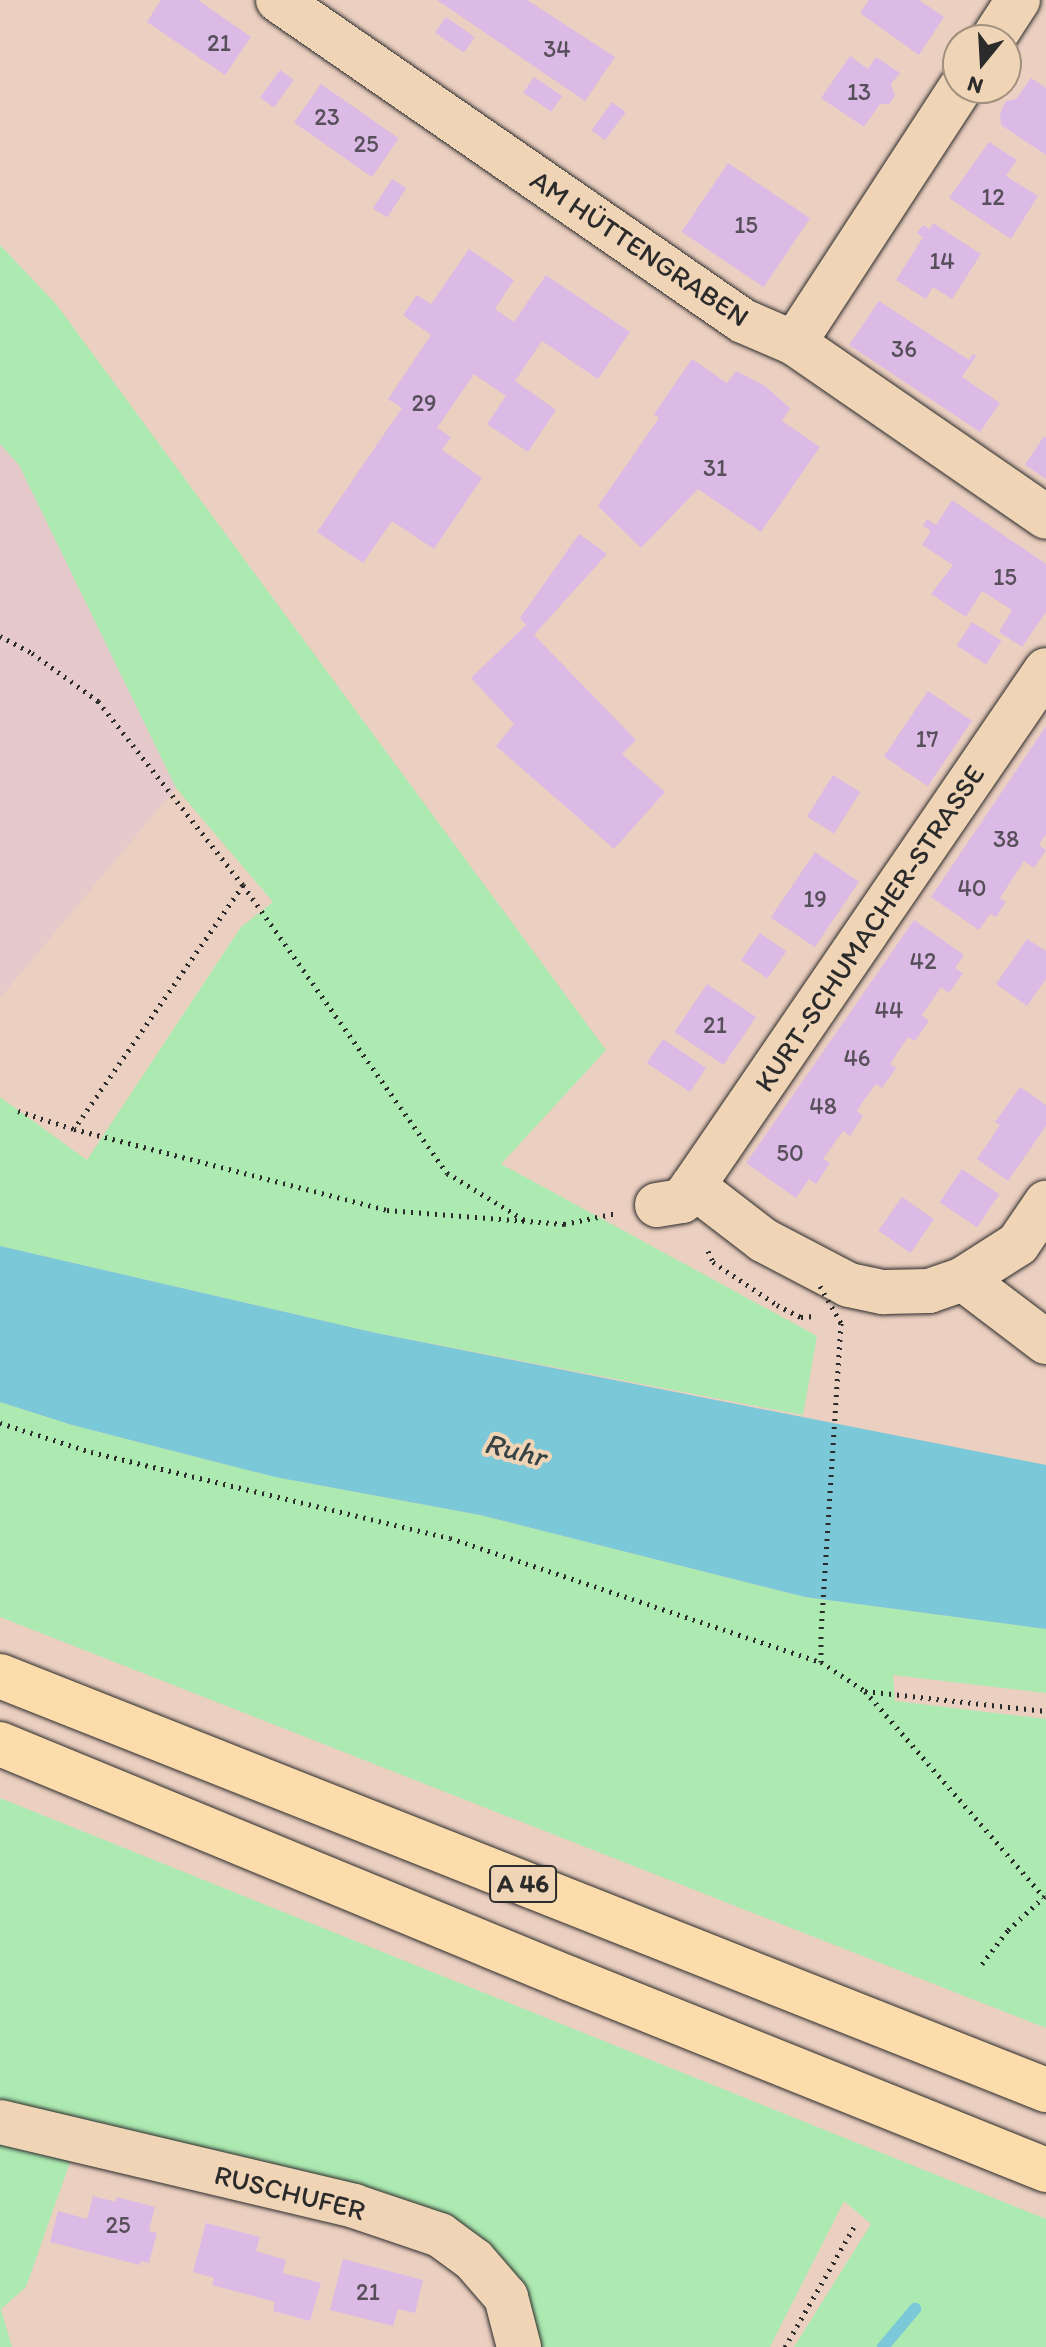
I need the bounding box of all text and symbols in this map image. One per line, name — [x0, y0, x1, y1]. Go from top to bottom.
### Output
north arrow — [942, 24, 1022, 104]
house number: 21 — [207, 29, 231, 57]
house number: 34 — [543, 35, 571, 63]
text: N — [964, 70, 986, 101]
house number: 13 — [847, 78, 871, 106]
house number: 23 — [314, 103, 340, 131]
house number: 25 — [353, 130, 379, 158]
street label: AM HÜTTENGRABEN — [524, 162, 756, 334]
house number: 12 — [981, 183, 1005, 211]
house number: 15 — [734, 211, 758, 239]
house number: 14 — [929, 247, 955, 275]
house number: 36 — [891, 335, 917, 363]
house number: 29 — [411, 389, 437, 417]
house number: 31 — [703, 454, 727, 482]
house number: 15 — [993, 563, 1017, 591]
house number: 17 — [915, 725, 939, 753]
street label: KURT-SCHUMACHER-STRASSE — [747, 758, 991, 1098]
house number: 38 — [993, 825, 1019, 853]
house number: 40 — [957, 874, 987, 902]
house number: 19 — [803, 885, 827, 913]
house number: 42 — [909, 947, 937, 975]
house number: 44 — [875, 996, 903, 1024]
house number: 21 — [703, 1011, 727, 1039]
house number: 46 — [843, 1044, 871, 1072]
house number: 48 — [809, 1092, 837, 1120]
house number: 50 — [776, 1139, 804, 1167]
water label: Ruhr — [480, 1425, 550, 1475]
road number: A 46 — [489, 1862, 557, 1906]
street label: RUSCHUFER — [211, 2157, 369, 2227]
house number: 25 — [105, 2211, 131, 2239]
house number: 21 — [356, 2278, 380, 2306]

